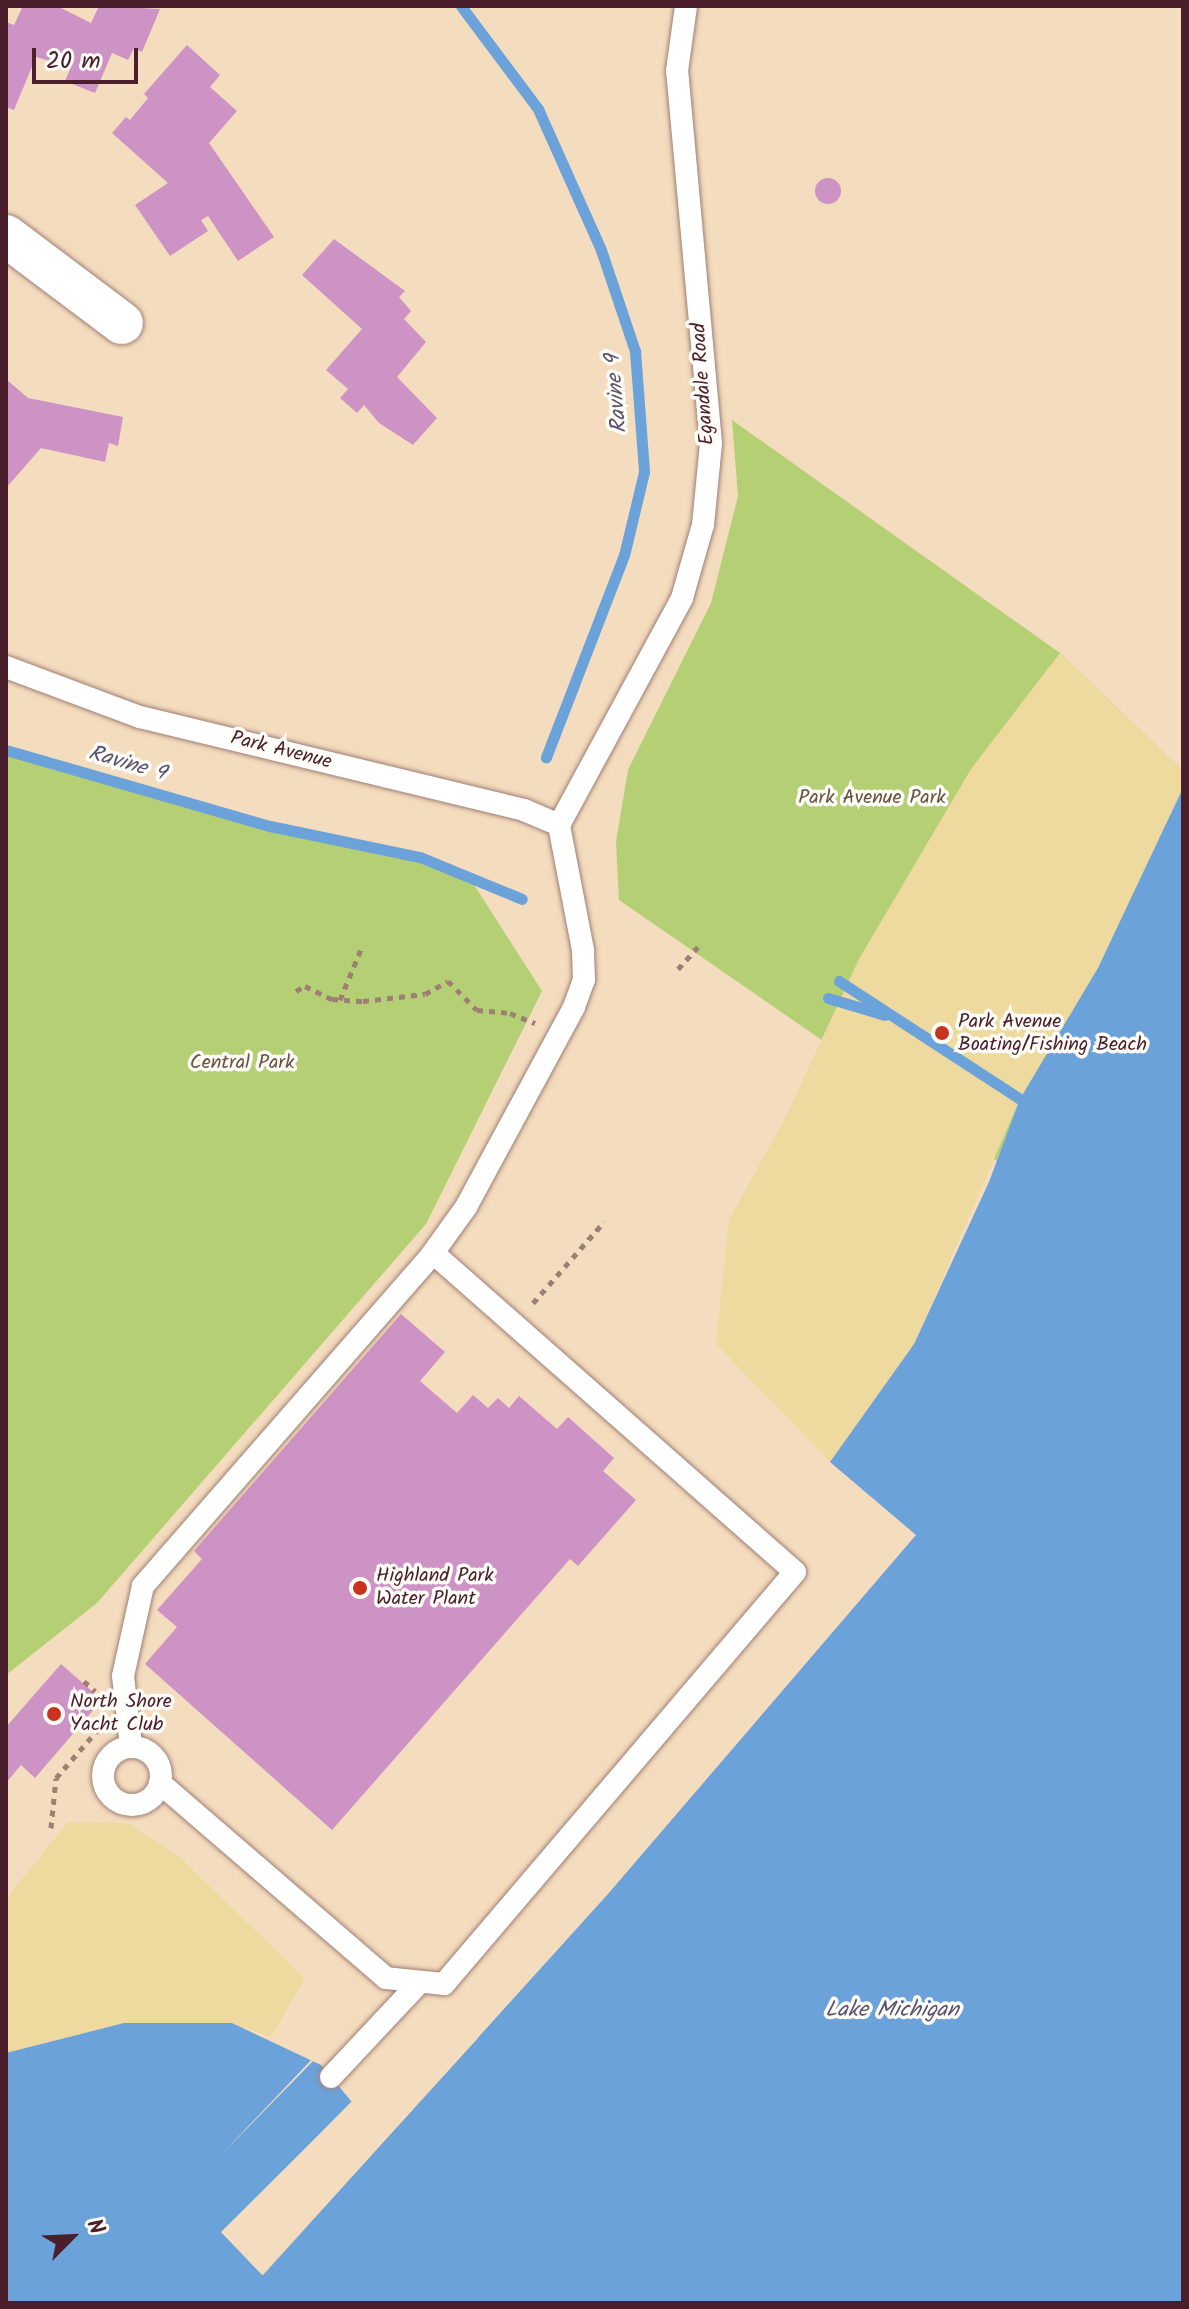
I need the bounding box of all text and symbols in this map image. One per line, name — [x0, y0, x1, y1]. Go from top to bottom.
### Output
scale bar — [36, 32, 142, 82]
text: 20 m — [46, 42, 101, 81]
street label: Egandale Road — [688, 322, 720, 446]
water label: Ravine 9 — [600, 354, 634, 434]
street label: Park Avenue — [228, 727, 334, 775]
water label: Ravine 9 — [85, 740, 169, 788]
park label: Park Avenue Park — [798, 786, 946, 810]
place label: Park Avenue Boating/Fishing Beach — [958, 1010, 1147, 1057]
marker: Park Avenue Boating/Fishing Beach — [933, 1024, 951, 1042]
park label: Central Park — [190, 1051, 294, 1075]
place label: Highland Park Water Plant — [376, 1564, 494, 1611]
marker: Highland Park Water Plant — [351, 1579, 369, 1597]
place label: North Shore Yacht Club — [70, 1690, 172, 1737]
marker: North Shore Yacht Club — [45, 1705, 63, 1723]
water label: Lake Michigan — [825, 1998, 959, 2024]
north arrow — [32, 2197, 112, 2277]
text: N — [76, 2214, 113, 2240]

